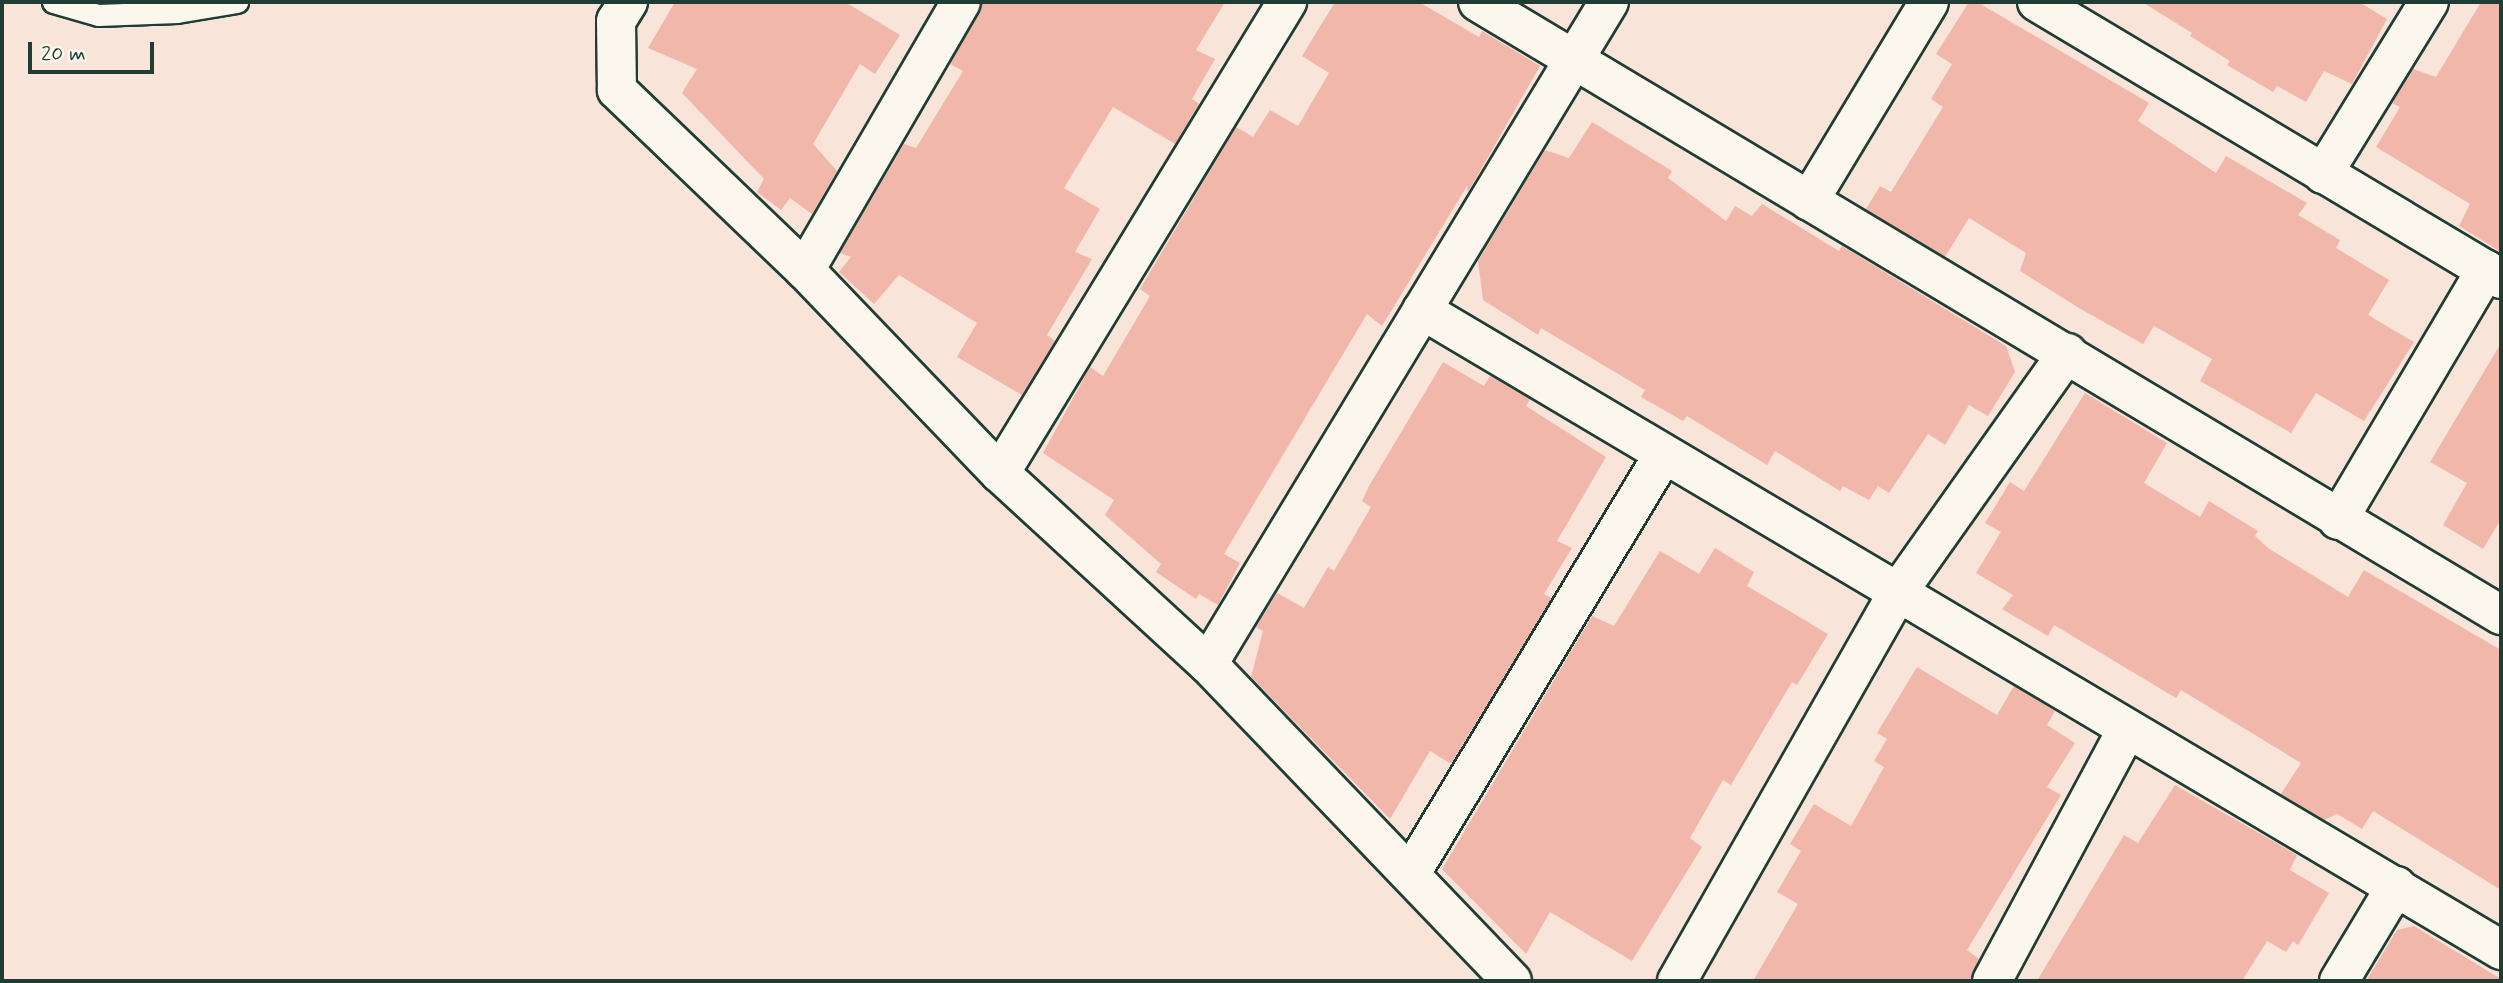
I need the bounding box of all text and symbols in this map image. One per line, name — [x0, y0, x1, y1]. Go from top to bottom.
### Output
scale bar — [32, 28, 158, 72]
text: 20 m — [41, 40, 86, 68]

